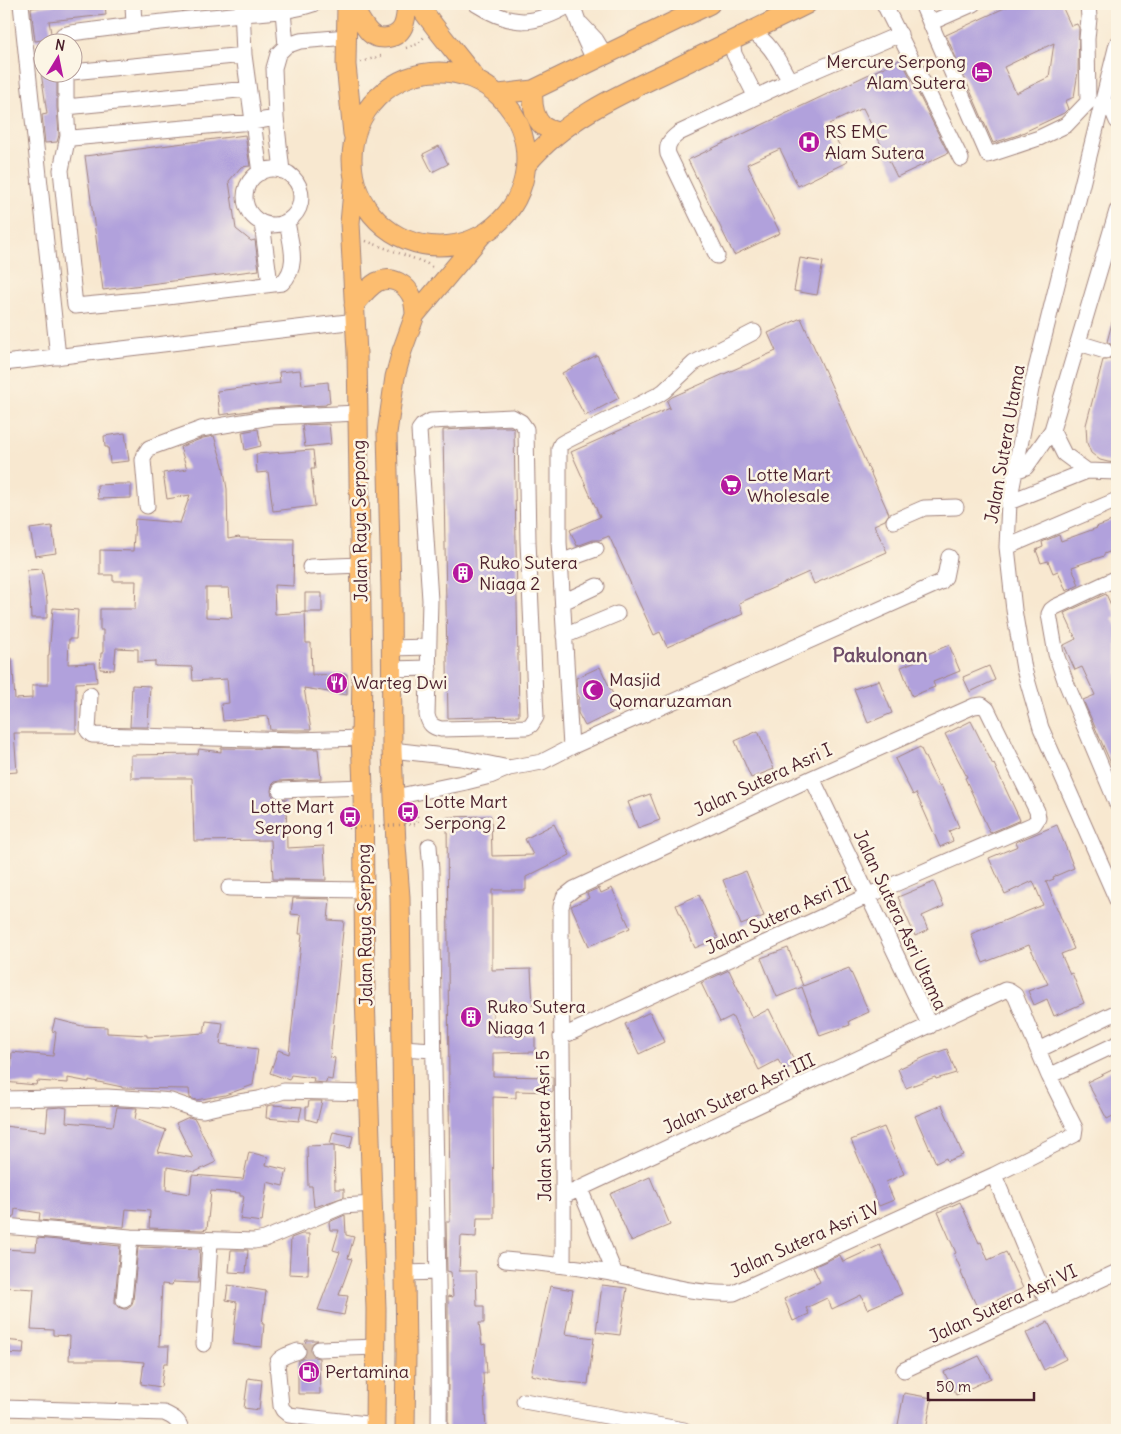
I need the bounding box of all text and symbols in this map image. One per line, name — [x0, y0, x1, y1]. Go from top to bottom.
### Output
north arrow — [32, 32, 82, 82]
text: N — [54, 35, 67, 55]
place label: Mercure Serpong Alam Sutera — [826, 50, 966, 94]
hotel icon: Mercure Serpong Alam Sutera — [970, 60, 994, 84]
place label: RS EMC Alam Sutera — [825, 120, 924, 164]
hospital icon: RS EMC Alam Sutera — [797, 130, 821, 154]
street label: Jalan Sutera Utama — [979, 363, 1030, 525]
street label: Jalan Raya Serpong — [347, 440, 372, 603]
place label: Lotte Mart Wholesale — [747, 463, 831, 507]
supermarket icon: Lotte Mart Wholesale — [719, 473, 743, 497]
place label: Ruko Sutera Niaga 2 — [479, 551, 578, 595]
building icon: Ruko Sutera Niaga 2 — [451, 561, 475, 585]
district label: Pakulonan — [832, 642, 928, 667]
place label: Masjid Qomaruzaman — [609, 668, 732, 712]
restaurant icon: Warteg Dwi — [325, 671, 349, 695]
place label: Warteg Dwi — [353, 671, 447, 694]
mosque icon: Masjid Qomaruzaman — [581, 678, 605, 702]
street label: Jalan Sutera Asri I — [690, 737, 836, 822]
place label: Lotte Mart Serpong 2 — [424, 790, 508, 834]
place label: Lotte Mart Serpong 1 — [250, 795, 334, 839]
bus stop icon: Lotte Mart Serpong 2 — [396, 800, 420, 824]
bus stop icon: Lotte Mart Serpong 1 — [338, 805, 362, 829]
street label: Jalan Sutera Asri Utama — [849, 826, 952, 1014]
street label: Jalan Raya Serpong — [352, 844, 377, 1007]
street label: Jalan Sutera Asri II — [702, 872, 854, 959]
place label: Ruko Sutera Niaga 1 — [487, 995, 586, 1039]
building icon: Ruko Sutera Niaga 1 — [459, 1005, 483, 1029]
street label: Jalan Sutera Asri III — [659, 1048, 819, 1139]
street label: Jalan Sutera Asri 5 — [531, 1050, 556, 1202]
street label: Jalan Sutera Asri IV — [727, 1196, 883, 1283]
street label: Jalan Sutera Asri VI — [925, 1259, 1081, 1348]
fuel station icon: Pertamina — [297, 1360, 321, 1384]
place label: Pertamina — [325, 1360, 409, 1383]
scale bar — [928, 1369, 1035, 1401]
text: 50 m — [936, 1377, 971, 1396]

